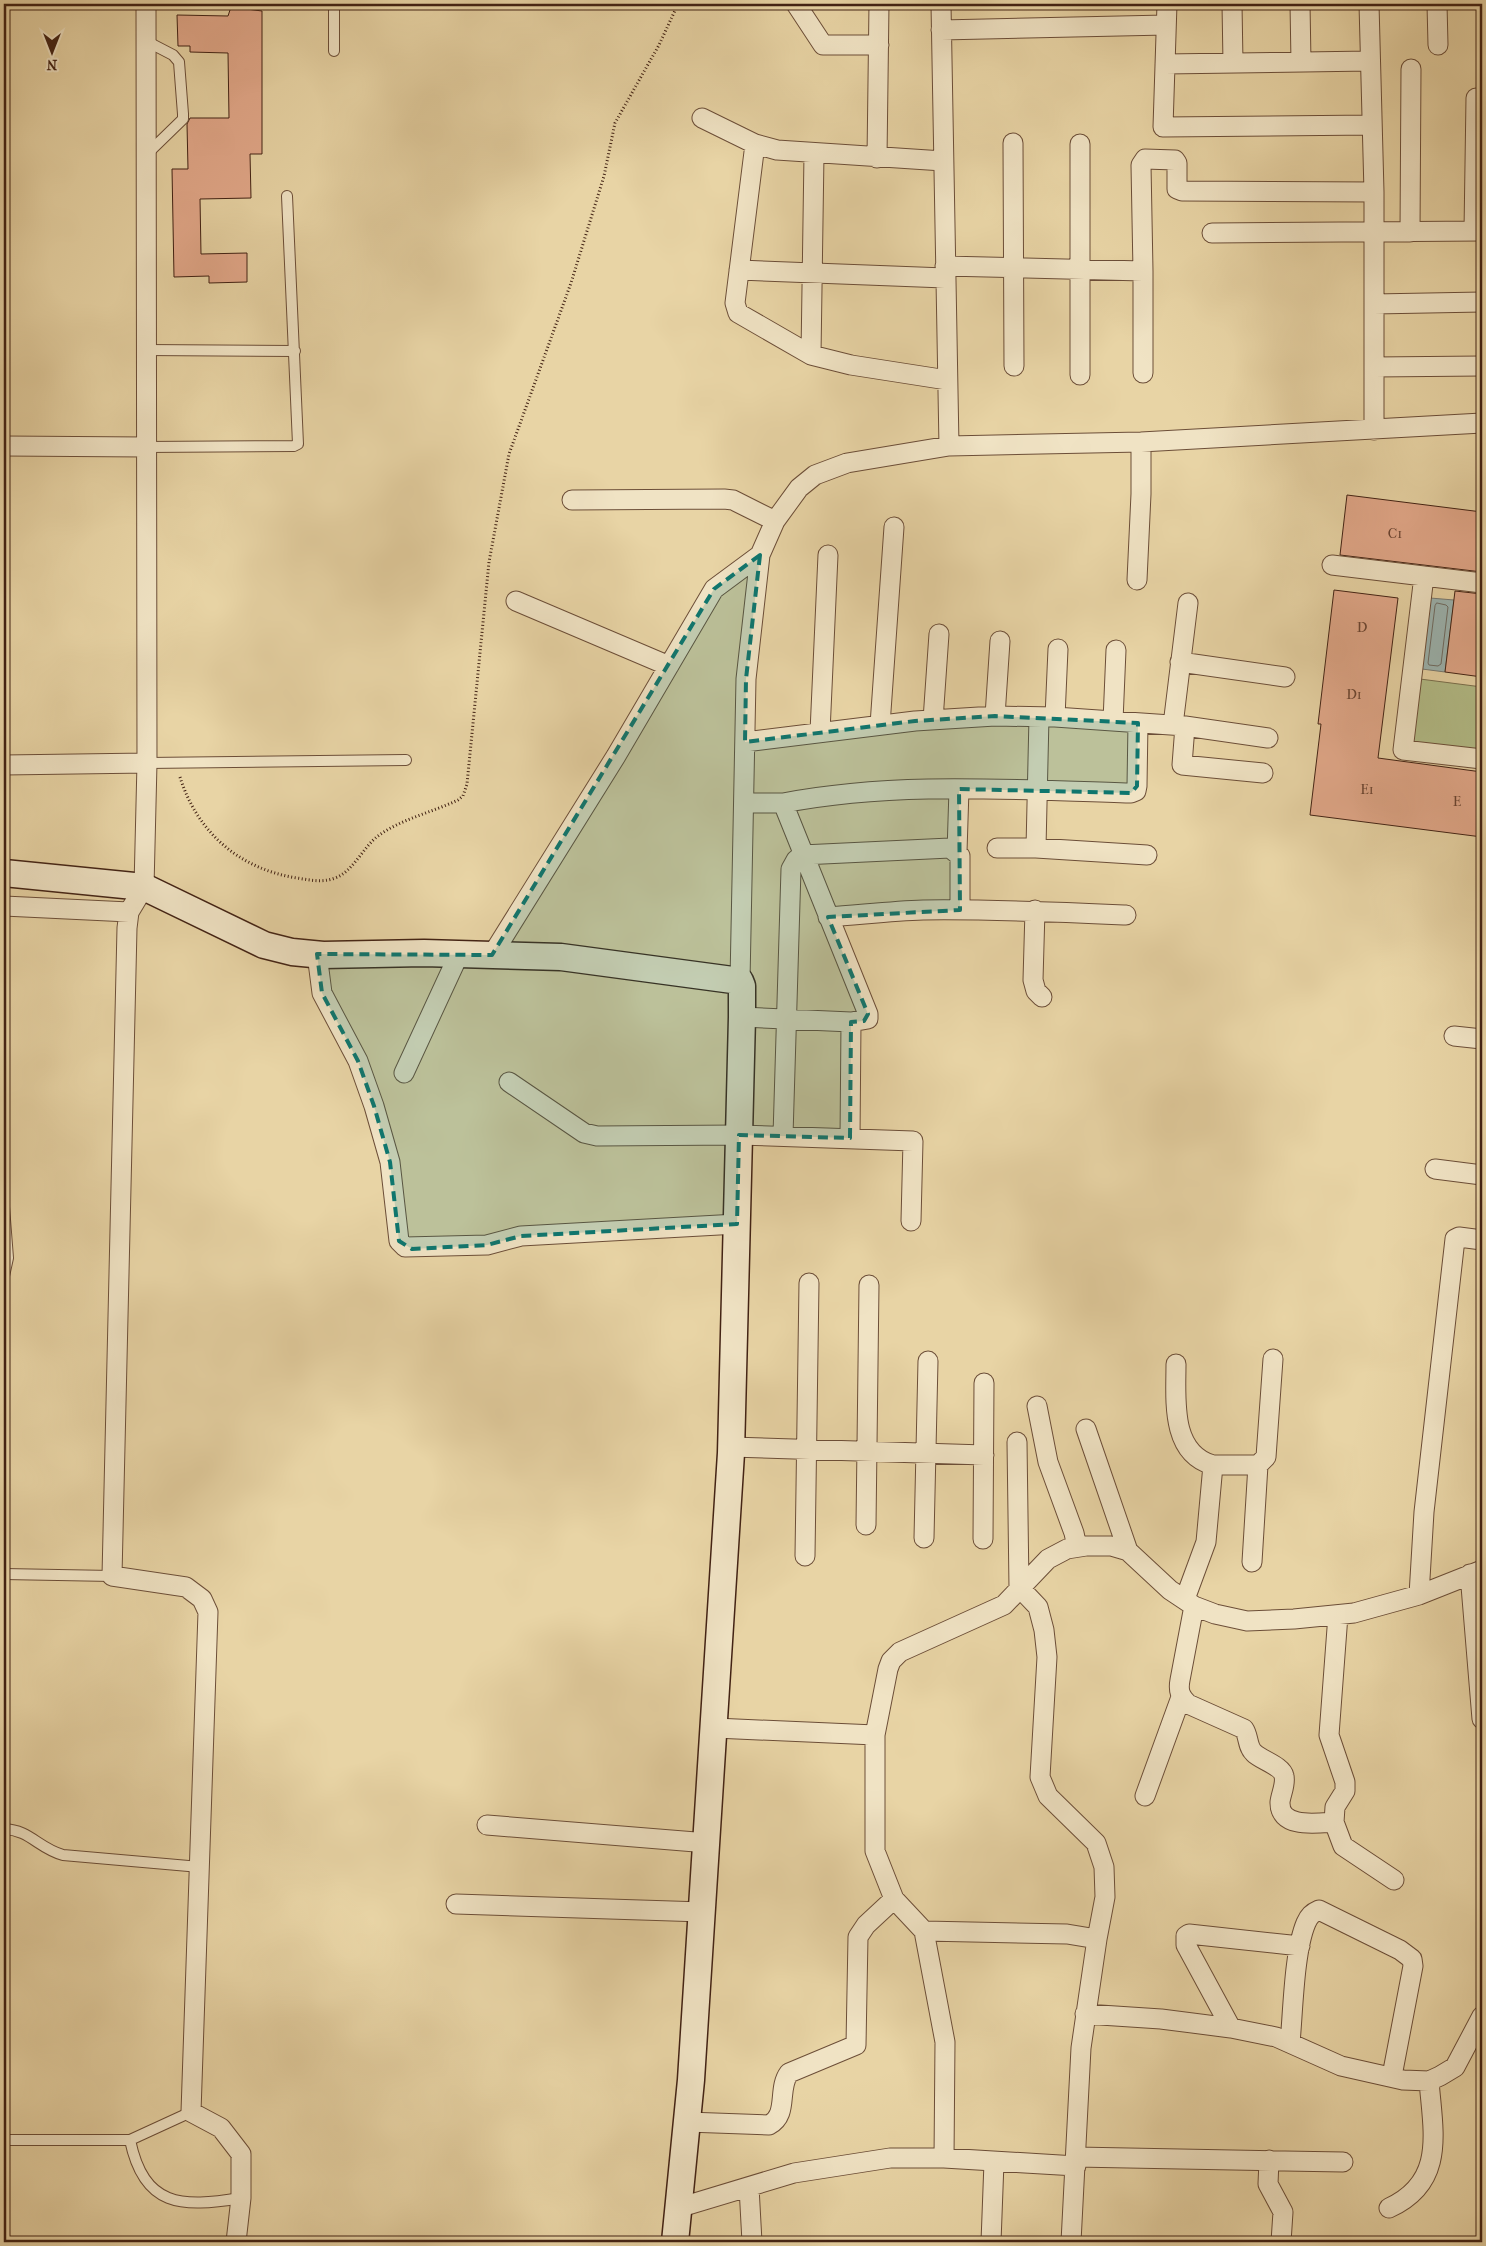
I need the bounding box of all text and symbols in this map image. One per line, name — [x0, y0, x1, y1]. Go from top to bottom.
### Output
north arrow — [28, 28, 78, 78]
text: N — [46, 56, 57, 73]
house number: C1 — [1388, 525, 1402, 542]
house number: D — [1357, 619, 1368, 636]
house number: D1 — [1346, 686, 1362, 703]
house number: E1 — [1360, 781, 1374, 798]
house number: E — [1453, 793, 1462, 810]

